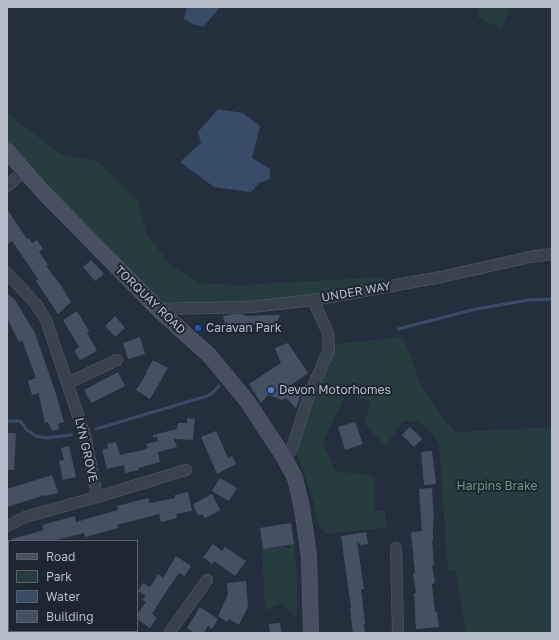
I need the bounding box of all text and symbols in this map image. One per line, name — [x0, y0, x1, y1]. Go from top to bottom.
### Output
street label: TORQUAY ROAD — [112, 263, 188, 337]
street label: UNDER WAY — [320, 279, 392, 305]
place label: Caravan Park — [206, 321, 282, 335]
marker: Caravan Park — [193, 323, 203, 333]
place label: Devon Motorhomes — [279, 383, 391, 397]
marker: Devon Motorhomes — [266, 385, 276, 395]
street label: LYN GROVE — [72, 416, 100, 484]
park label: Harpins Brake — [457, 479, 537, 493]
legend — [8, 540, 138, 632]
text: Road — [46, 549, 75, 564]
text: Park — [46, 569, 72, 584]
text: Water — [46, 589, 80, 604]
text: Building — [46, 609, 94, 624]

